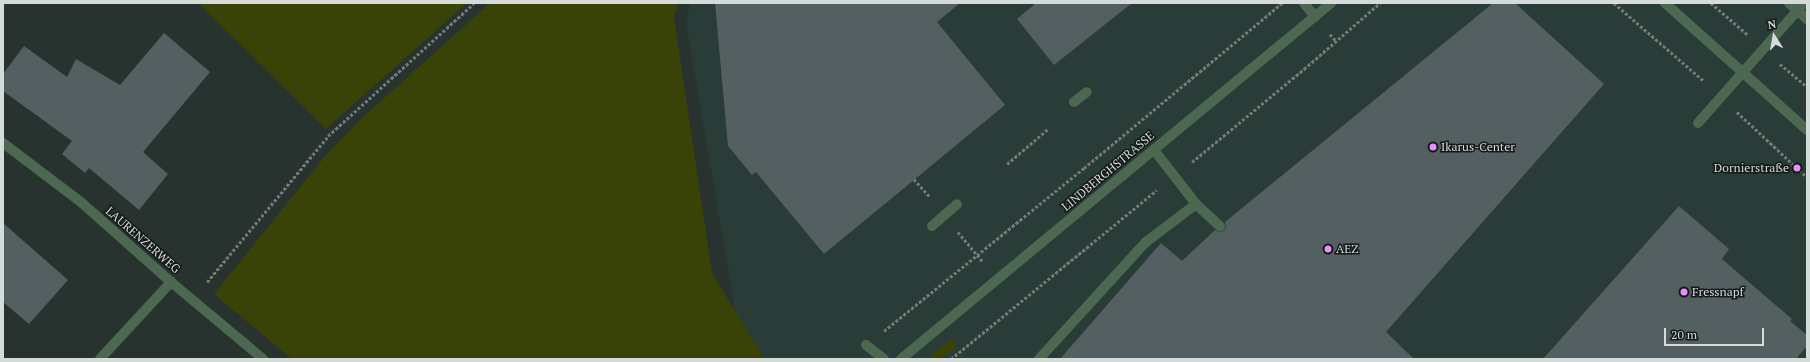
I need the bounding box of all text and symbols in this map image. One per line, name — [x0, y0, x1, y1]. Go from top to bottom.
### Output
north arrow — [1754, 16, 1794, 56]
text: N — [1766, 17, 1777, 32]
street label: LINDBERGHSTRASSE — [1059, 128, 1157, 214]
place label: Ikarus-Center — [1441, 140, 1515, 154]
marker: Ikarus-Center — [1428, 142, 1438, 152]
place label: Dornierstraße — [1714, 161, 1789, 175]
marker: Dornierstraße — [1792, 163, 1802, 173]
street label: LAURENZERWEG — [103, 204, 183, 276]
place label: AEZ — [1336, 242, 1358, 256]
marker: AEZ — [1323, 244, 1333, 254]
place label: Fressnapf — [1692, 285, 1744, 299]
marker: Fressnapf — [1679, 287, 1689, 297]
scale bar — [1666, 320, 1766, 346]
text: 20 m — [1671, 327, 1697, 342]

